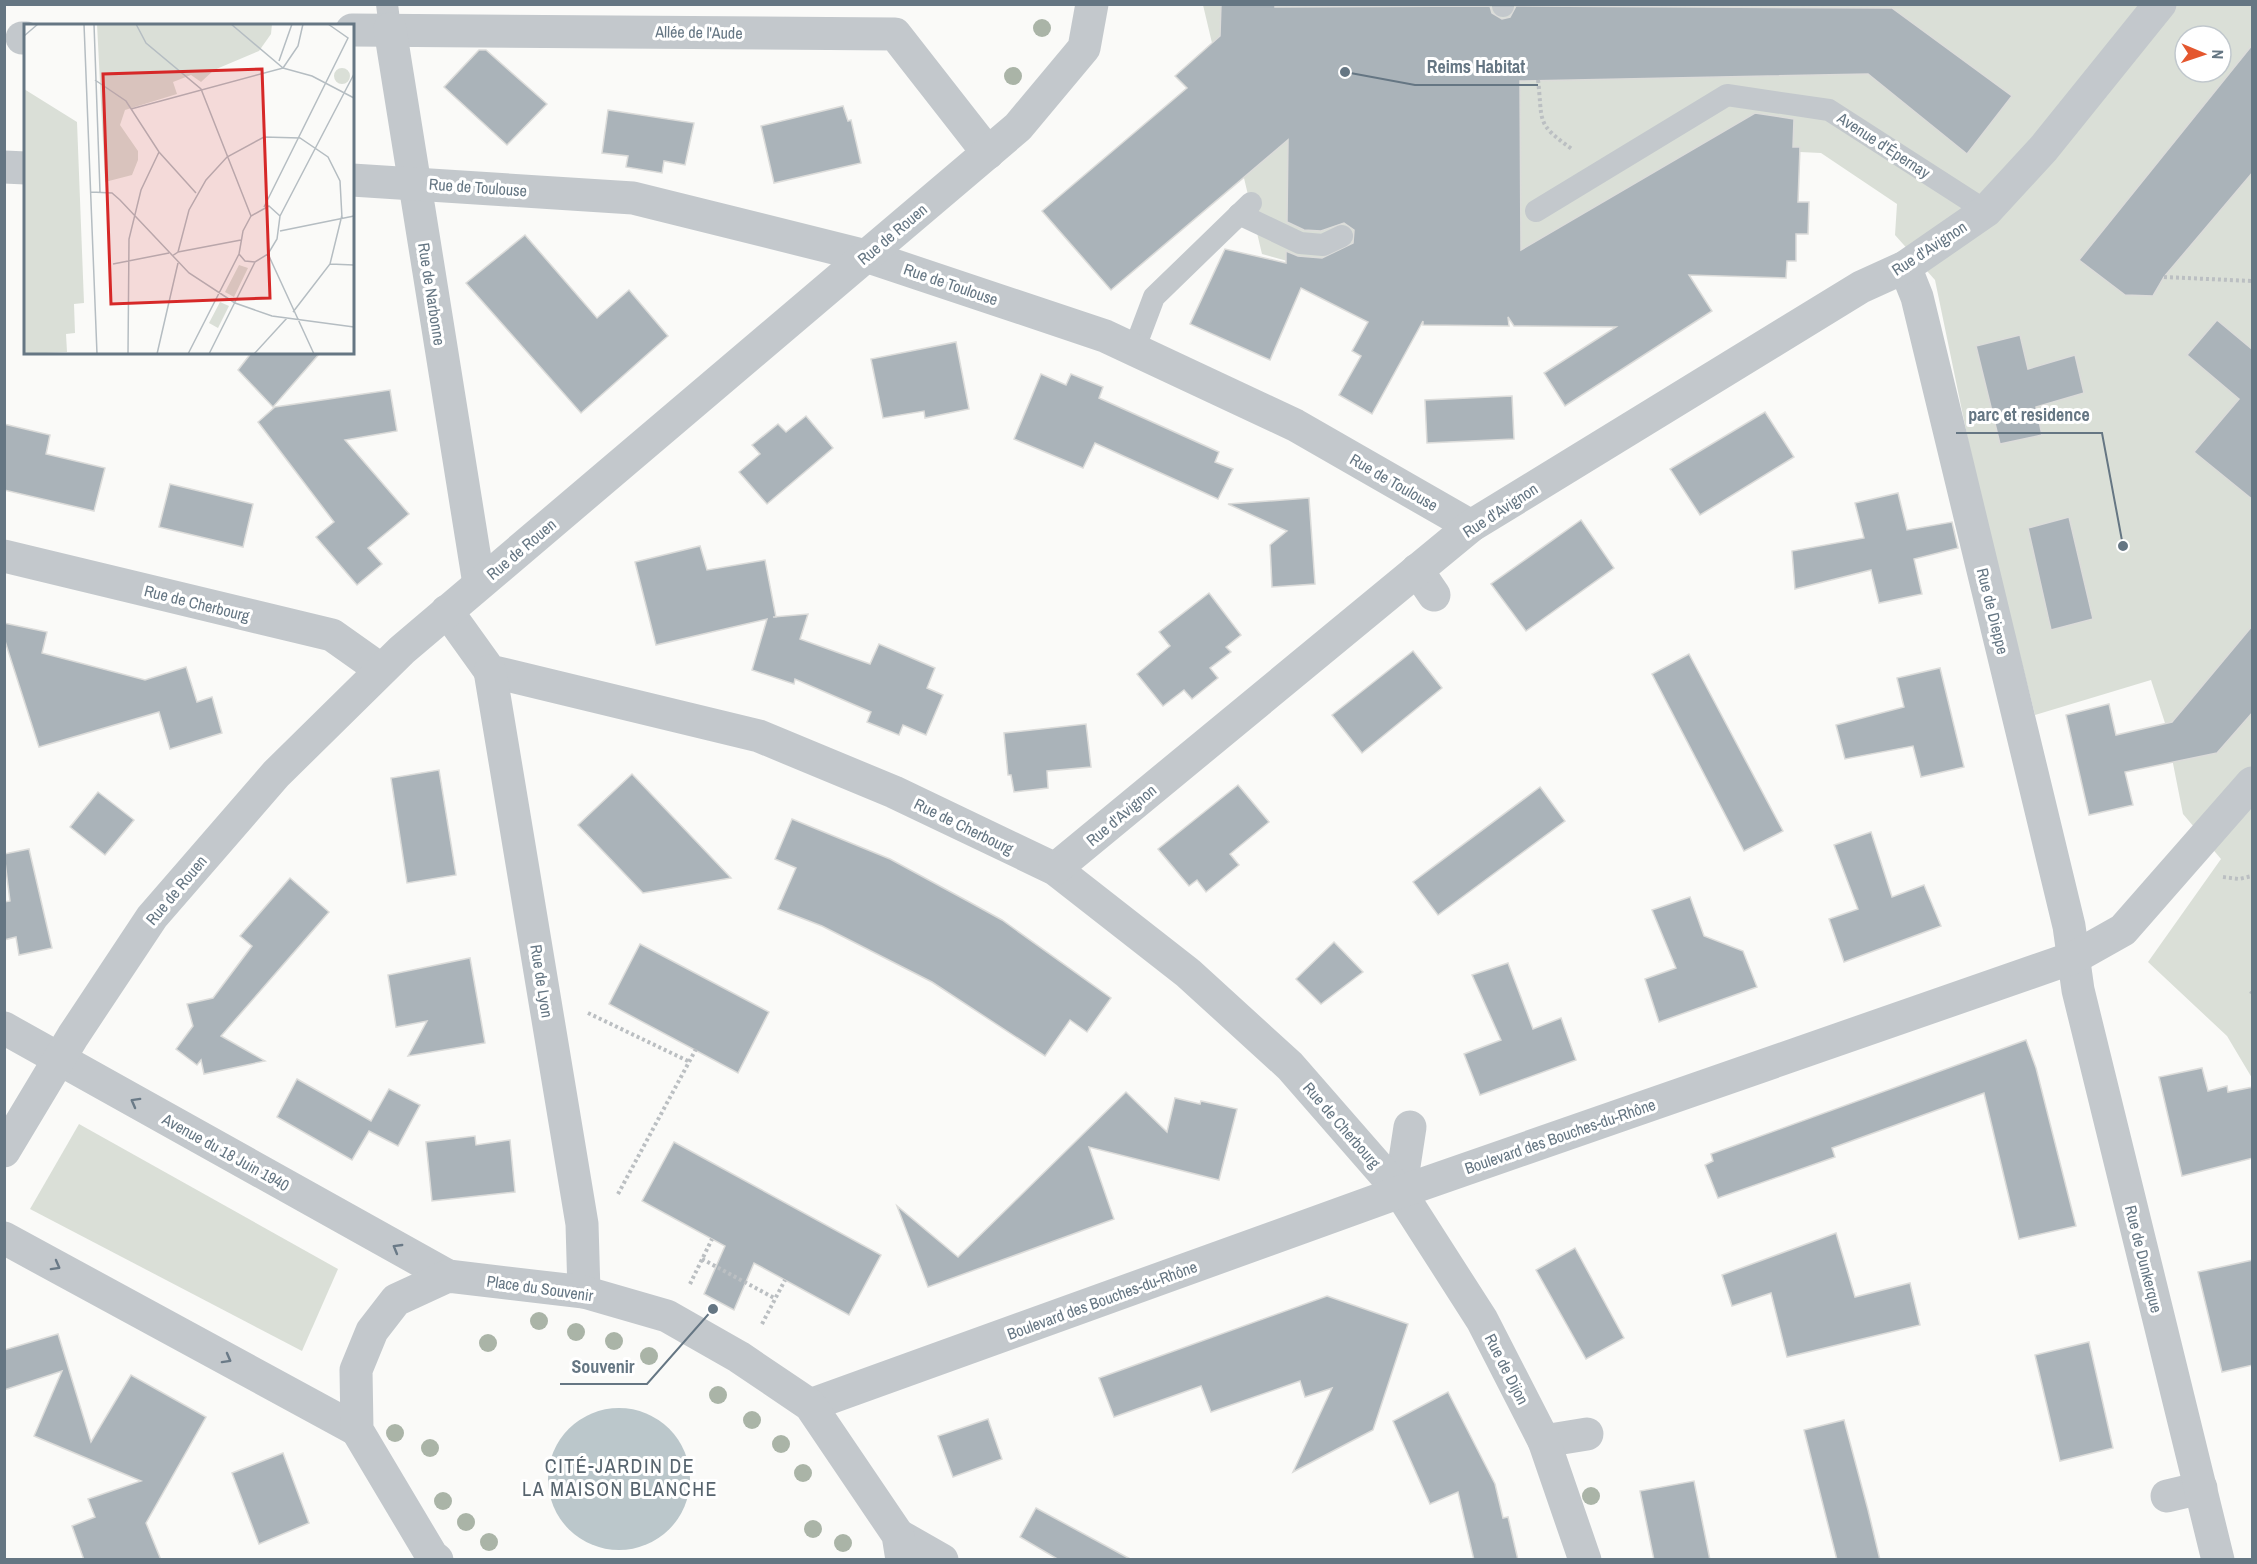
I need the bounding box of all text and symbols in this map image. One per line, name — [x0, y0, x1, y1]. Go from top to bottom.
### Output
street label: Allée de l'Aude — [654, 20, 743, 44]
inset map — [24, 24, 354, 354]
north arrow — [2173, 24, 2233, 84]
callout: Reims Habitat — [1415, 49, 1538, 85]
text: N — [2207, 49, 2229, 60]
text: Reims Habitat — [1427, 54, 1525, 79]
street label: Avenue d'Épernay — [1832, 106, 1935, 183]
street label: Rue de Toulouse — [428, 173, 528, 201]
street label: Rue de Rouen — [853, 198, 931, 270]
street label: Rue d'Avignon — [1887, 216, 1971, 280]
street label: Rue de Narbonne — [413, 241, 451, 347]
street label: Rue de Toulouse — [901, 258, 1001, 310]
callout: parc et residence — [1956, 397, 2102, 433]
text: parc et residence — [1968, 402, 2090, 427]
street label: Rue de Toulouse — [1346, 448, 1442, 516]
street label: Rue d'Avignon — [1458, 478, 1542, 542]
street label: Rue de Rouen — [482, 513, 560, 585]
street label: Rue de Dieppe — [1972, 566, 2014, 656]
street label: Rue de Cherbourg — [142, 579, 253, 627]
street label: Rue d'Avignon — [1081, 779, 1161, 851]
street label: Rue de Cherbourg — [911, 792, 1018, 860]
street label: Rue de Rouen — [140, 851, 212, 929]
street label: Rue de Lyon — [525, 943, 559, 1019]
street label: Rue de Cherbourg — [1298, 1077, 1386, 1173]
street label: Boulevard des Bouches-du-Rhône — [1462, 1093, 1658, 1179]
one-way arrow — [131, 1098, 141, 1109]
street label: Avenue du 18 Juin 1940 — [158, 1107, 293, 1196]
street label: Rue de Dunkerque — [2120, 1203, 2168, 1315]
one-way arrow — [393, 1244, 403, 1255]
street label: Boulevard des Bouches-du-Rhône — [1004, 1255, 1200, 1345]
one-way arrow — [50, 1259, 60, 1270]
street label: Place du Souvenir — [485, 1270, 595, 1306]
street label: Rue de Dijon — [1480, 1330, 1534, 1408]
callout: Souvenir — [560, 1348, 647, 1384]
one-way arrow — [221, 1352, 231, 1363]
text: Souvenir — [571, 1354, 635, 1379]
district label: CITÉ-JARDIN DE LA MAISON BLANCHE — [522, 1452, 718, 1502]

